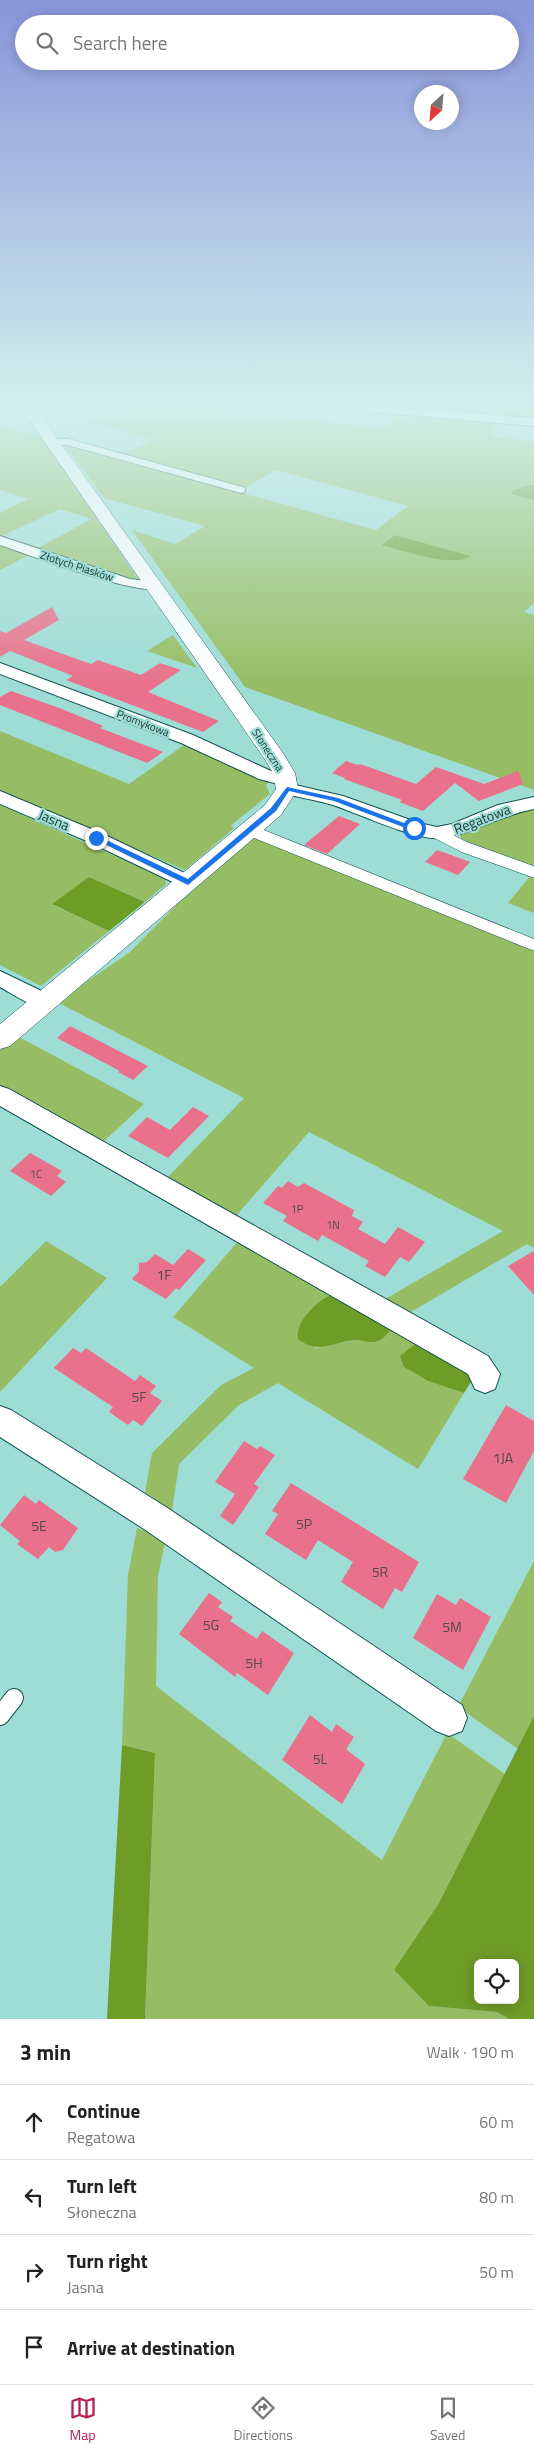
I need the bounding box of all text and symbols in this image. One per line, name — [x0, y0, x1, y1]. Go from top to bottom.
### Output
search box — [15, 15, 519, 70]
text: Search here — [73, 28, 167, 57]
icon: search — [33, 29, 61, 57]
north arrow — [414, 85, 459, 130]
street label: Złotych Piasków — [38, 547, 116, 586]
street label: Promykowa — [114, 706, 172, 741]
street label: Słoneczna — [248, 726, 288, 775]
street label: Regatowa — [450, 798, 513, 839]
street label: Jasna — [35, 804, 73, 835]
route start — [403, 817, 426, 840]
route end — [85, 827, 108, 850]
house number: 1C — [30, 1166, 42, 1182]
house number: 1P — [291, 1201, 304, 1217]
house number: 1N — [326, 1217, 340, 1233]
house number: 1F — [156, 1264, 172, 1285]
house number: 5F — [131, 1386, 147, 1407]
house number: 1JA — [493, 1447, 514, 1468]
house number: 5P — [296, 1513, 312, 1534]
house number: 5E — [31, 1515, 47, 1536]
house number: 5R — [372, 1561, 388, 1582]
house number: 5G — [203, 1614, 219, 1635]
house number: 5M — [442, 1616, 462, 1637]
house number: 5H — [245, 1652, 263, 1673]
house number: 5L — [313, 1748, 328, 1769]
map controls — [474, 1959, 519, 2004]
button: locate — [474, 1959, 519, 2004]
text: 3 min — [20, 2036, 71, 2068]
text: Walk · 190 m — [426, 2040, 514, 2064]
text: Continue — [67, 2096, 140, 2125]
icon: ahead — [20, 2108, 48, 2136]
text: 60 m — [479, 2110, 514, 2134]
text: Regatowa — [67, 2125, 135, 2149]
text: Turn left — [67, 2171, 137, 2200]
icon: left — [20, 2183, 48, 2211]
text: 80 m — [479, 2185, 514, 2209]
text: Słoneczna — [67, 2200, 137, 2224]
text: Turn right — [67, 2246, 148, 2275]
icon: right — [20, 2258, 48, 2286]
text: 50 m — [479, 2260, 514, 2284]
text: Jasna — [67, 2275, 104, 2299]
icon: arrive — [20, 2333, 48, 2361]
text: Arrive at destination — [67, 2333, 235, 2362]
tab: Map — [69, 2394, 97, 2445]
tab: Directions — [234, 2394, 293, 2445]
tab: Saved — [430, 2394, 466, 2445]

